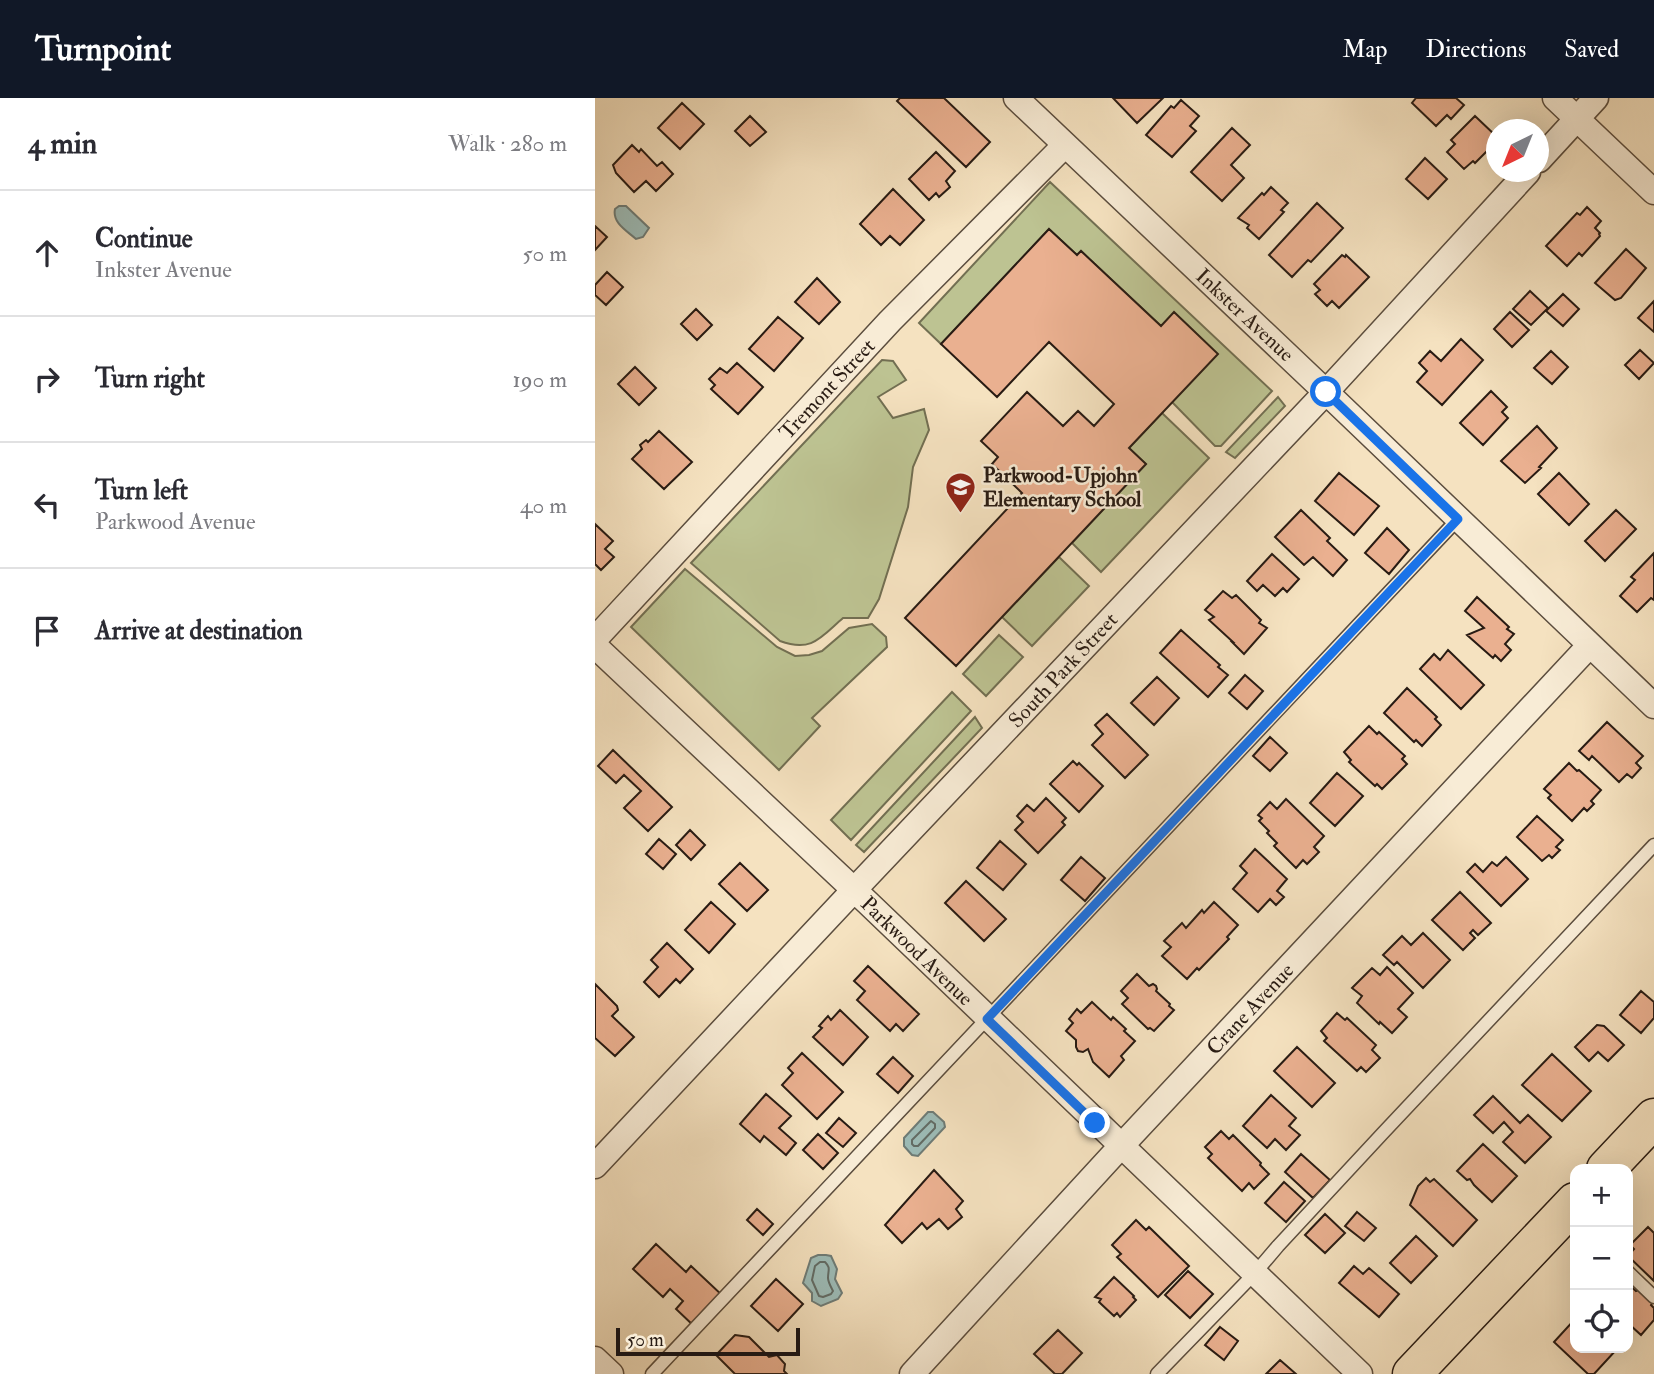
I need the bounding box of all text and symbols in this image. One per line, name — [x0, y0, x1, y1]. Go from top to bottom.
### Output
text: Turnpoint — [35, 29, 171, 70]
text: Map — [1342, 34, 1387, 65]
text: Directions — [1425, 34, 1526, 65]
text: Saved — [1564, 34, 1619, 65]
north arrow — [1486, 119, 1549, 182]
text: 4 min — [28, 125, 97, 162]
text: Walk · 280 m — [448, 129, 567, 158]
text: Continue — [95, 223, 193, 255]
icon: ahead — [28, 234, 66, 272]
text: 50 m — [523, 239, 567, 268]
text: Inkster Avenue — [95, 255, 232, 284]
street label: Inkster Avenue — [1190, 263, 1300, 368]
street label: Tremont Street — [774, 333, 881, 446]
icon: right — [28, 360, 66, 398]
text: Turn right — [95, 363, 205, 395]
text: 190 m — [513, 365, 567, 394]
route start — [1310, 376, 1341, 407]
place label: Parkwood-Upjohn Elementary School — [983, 462, 1142, 513]
school or university icon: Parkwood-Upjohn Elementary School — [943, 470, 977, 514]
text: Turn left — [95, 475, 188, 507]
icon: left — [28, 486, 66, 524]
text: 40 m — [520, 491, 567, 520]
text: Parkwood Avenue — [95, 507, 256, 536]
street label: South Park Street — [1003, 607, 1124, 734]
icon: arrive — [28, 612, 66, 650]
text: Arrive at destination — [95, 615, 303, 647]
street label: Parkwood Avenue — [855, 891, 979, 1012]
street label: Crane Avenue — [1201, 957, 1300, 1061]
route end — [1079, 1107, 1110, 1138]
map controls — [1570, 1164, 1633, 1353]
button: + — [1570, 1164, 1633, 1227]
button: − — [1570, 1227, 1633, 1290]
button: locate — [1570, 1290, 1633, 1353]
scale bar — [616, 1325, 800, 1357]
text: 50 m — [627, 1328, 664, 1352]

